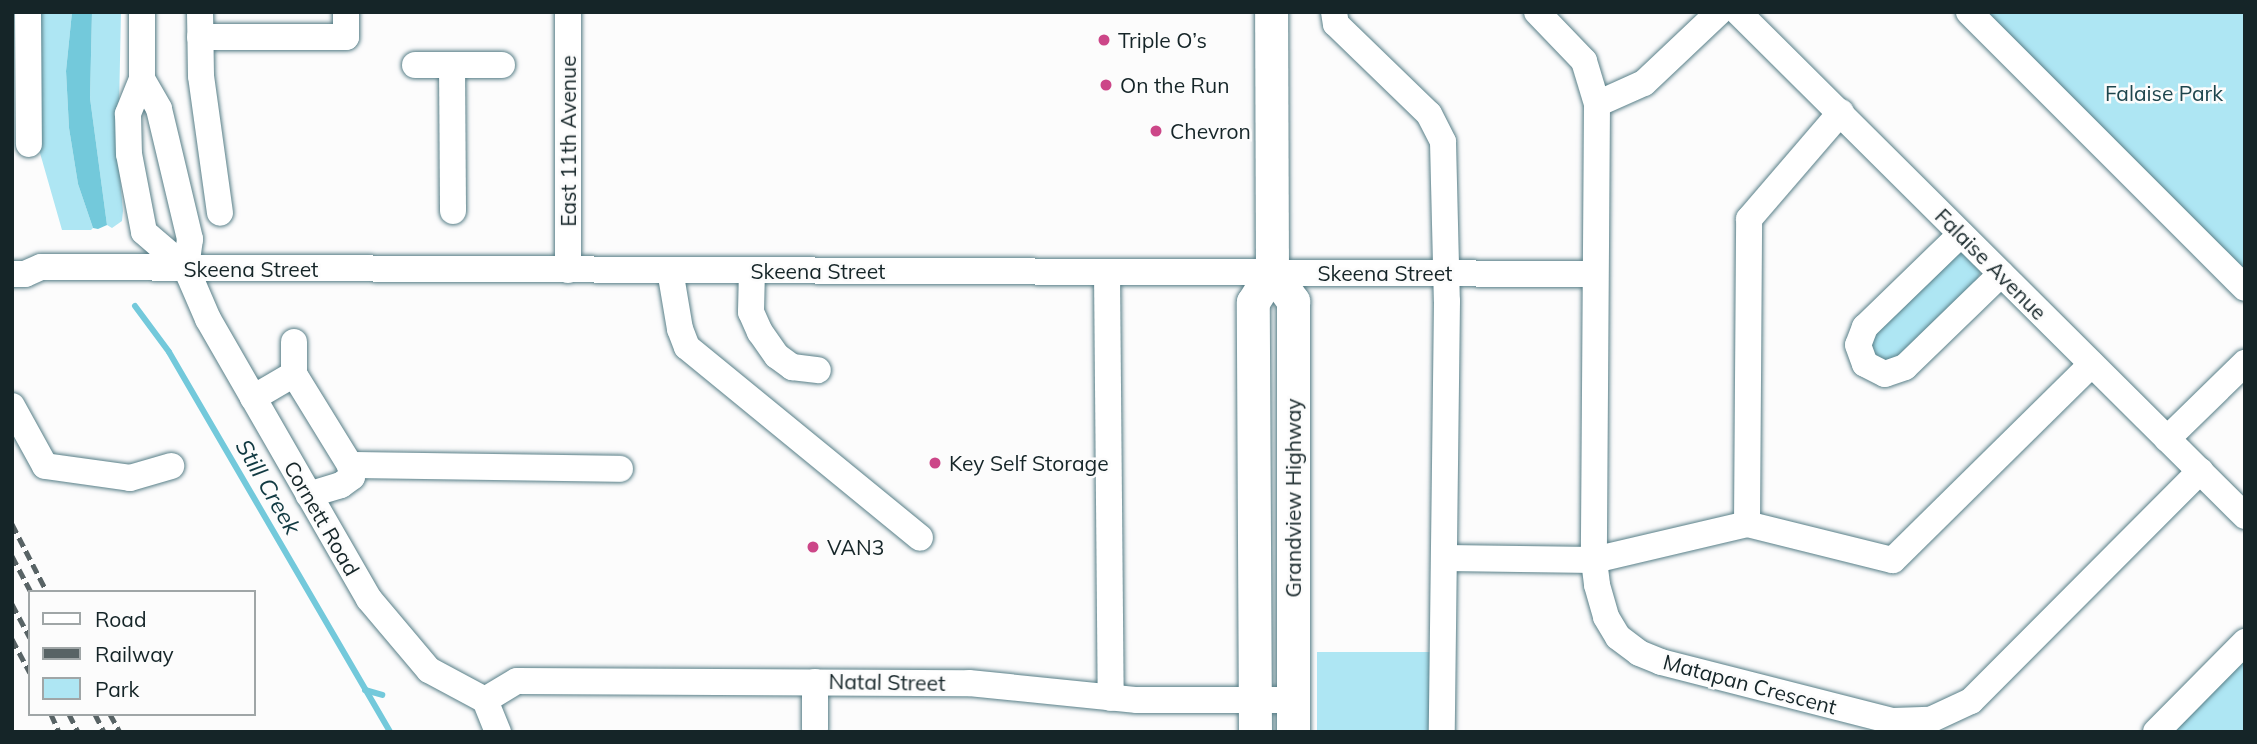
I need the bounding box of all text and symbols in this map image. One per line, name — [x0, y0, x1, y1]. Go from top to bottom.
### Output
place label: Triple O’s — [1118, 27, 1207, 53]
marker: Triple O’s — [1096, 32, 1112, 48]
street label: East 11th Avenue — [555, 55, 581, 227]
place label: On the Run — [1120, 72, 1230, 98]
marker: On the Run — [1098, 77, 1114, 93]
park label: Falaise Park — [2105, 80, 2223, 106]
place label: Chevron — [1170, 118, 1251, 144]
marker: Chevron — [1148, 123, 1164, 139]
street label: Falaise Avenue — [1930, 203, 2052, 325]
street label: Skeena Street — [184, 256, 318, 282]
street label: Skeena Street — [751, 258, 885, 284]
street label: Skeena Street — [1318, 260, 1452, 286]
street label: Grandview Highway — [1280, 398, 1306, 598]
water label: Still Creek — [230, 434, 306, 540]
place label: Key Self Storage — [949, 450, 1109, 476]
marker: Key Self Storage — [927, 455, 943, 471]
street label: Cornett Road — [279, 456, 365, 580]
place label: VAN3 — [827, 534, 884, 560]
marker: VAN3 — [805, 539, 821, 555]
legend — [28, 590, 256, 716]
text: Road — [95, 606, 146, 632]
text: Railway — [95, 641, 174, 667]
street label: Matapan Crescent — [1661, 649, 1839, 719]
street label: Natal Street — [828, 668, 946, 696]
text: Park — [95, 676, 139, 702]

